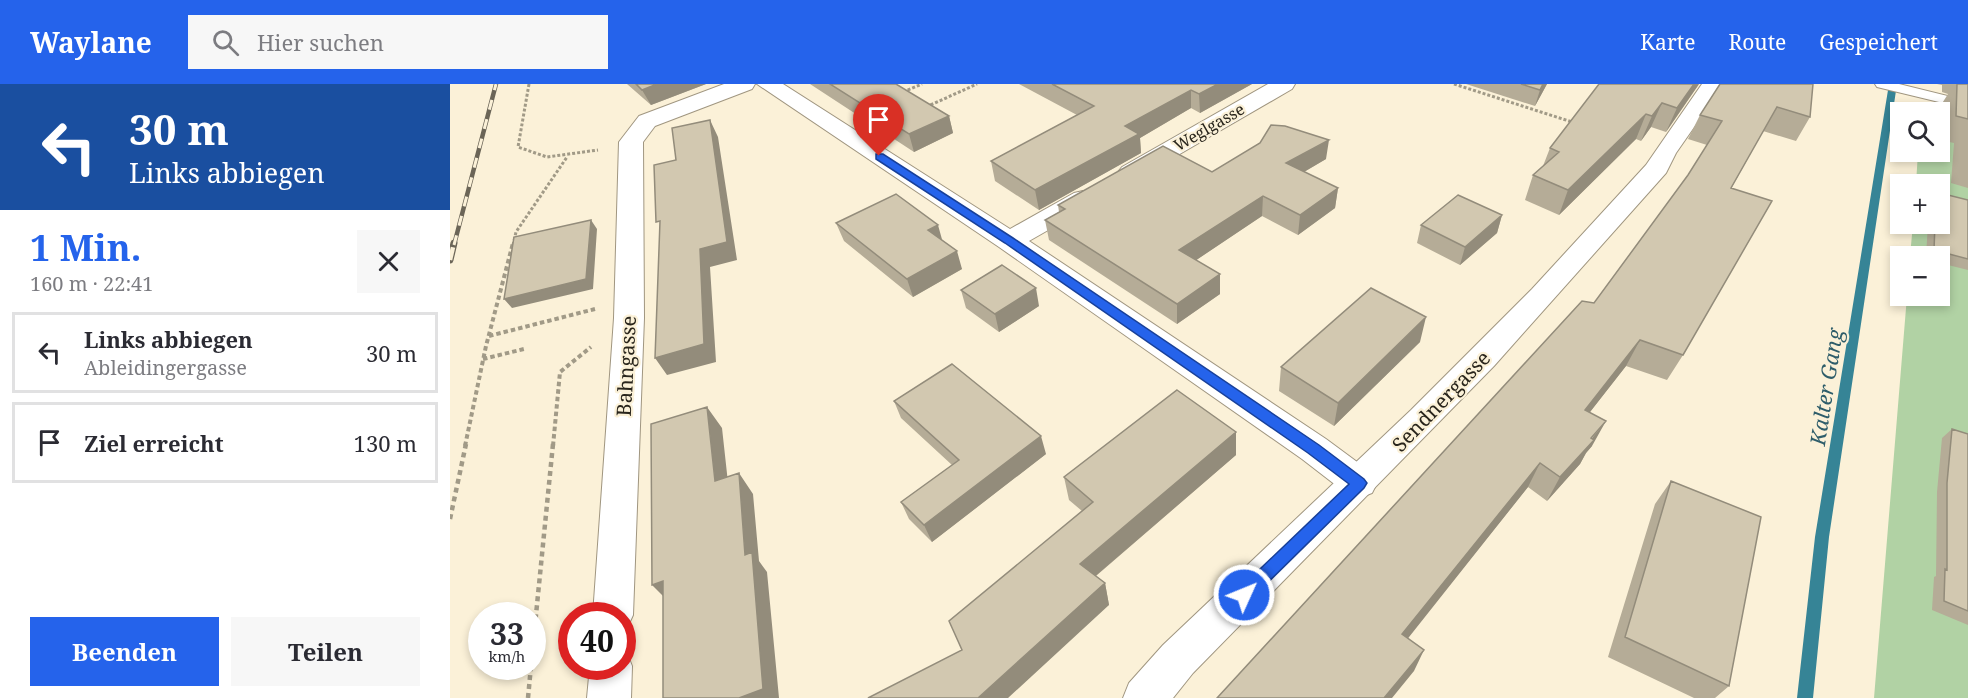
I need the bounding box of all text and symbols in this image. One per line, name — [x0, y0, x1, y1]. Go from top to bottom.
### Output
search box — [188, 15, 608, 69]
text: Waylane — [30, 23, 152, 61]
icon: search — [209, 26, 242, 59]
text: Hier suchen — [257, 27, 384, 57]
text: Karte — [1640, 28, 1695, 56]
text: Route — [1728, 28, 1786, 56]
text: Gespeichert — [1819, 28, 1938, 56]
pin — [853, 94, 904, 156]
street label: Weglgasse — [1169, 98, 1249, 156]
text: 30 m — [129, 100, 229, 157]
map controls — [1890, 102, 1950, 306]
button: search — [1890, 102, 1950, 162]
icon: arrive — [862, 103, 895, 136]
icon: left — [30, 108, 108, 186]
text: Links abbiegen — [129, 154, 325, 191]
button: + — [1890, 174, 1950, 234]
text: 1 Min. — [30, 223, 141, 272]
button: close — [357, 230, 420, 293]
button: − — [1890, 246, 1950, 306]
text: 160 m · 22:41 — [30, 270, 153, 297]
street label: Bahngasse — [610, 315, 642, 417]
text: Links abbiegen — [84, 324, 253, 354]
water label: Kalter Gang — [1803, 325, 1849, 448]
icon: left — [33, 336, 66, 369]
text: 30 m — [366, 338, 417, 368]
street label: Sendnergasse — [1386, 345, 1496, 457]
text: Ableidingergasse — [84, 354, 247, 381]
icon: arrive — [33, 426, 66, 459]
text: Ziel erreicht — [84, 428, 224, 458]
text: 130 m — [354, 428, 417, 458]
position arrow — [1212, 563, 1276, 627]
speed limit sign: 40 — [558, 602, 636, 680]
text: 33 — [490, 613, 524, 654]
button: Beenden — [30, 617, 219, 686]
button: Teilen — [231, 617, 420, 686]
text: km/h — [489, 646, 525, 666]

